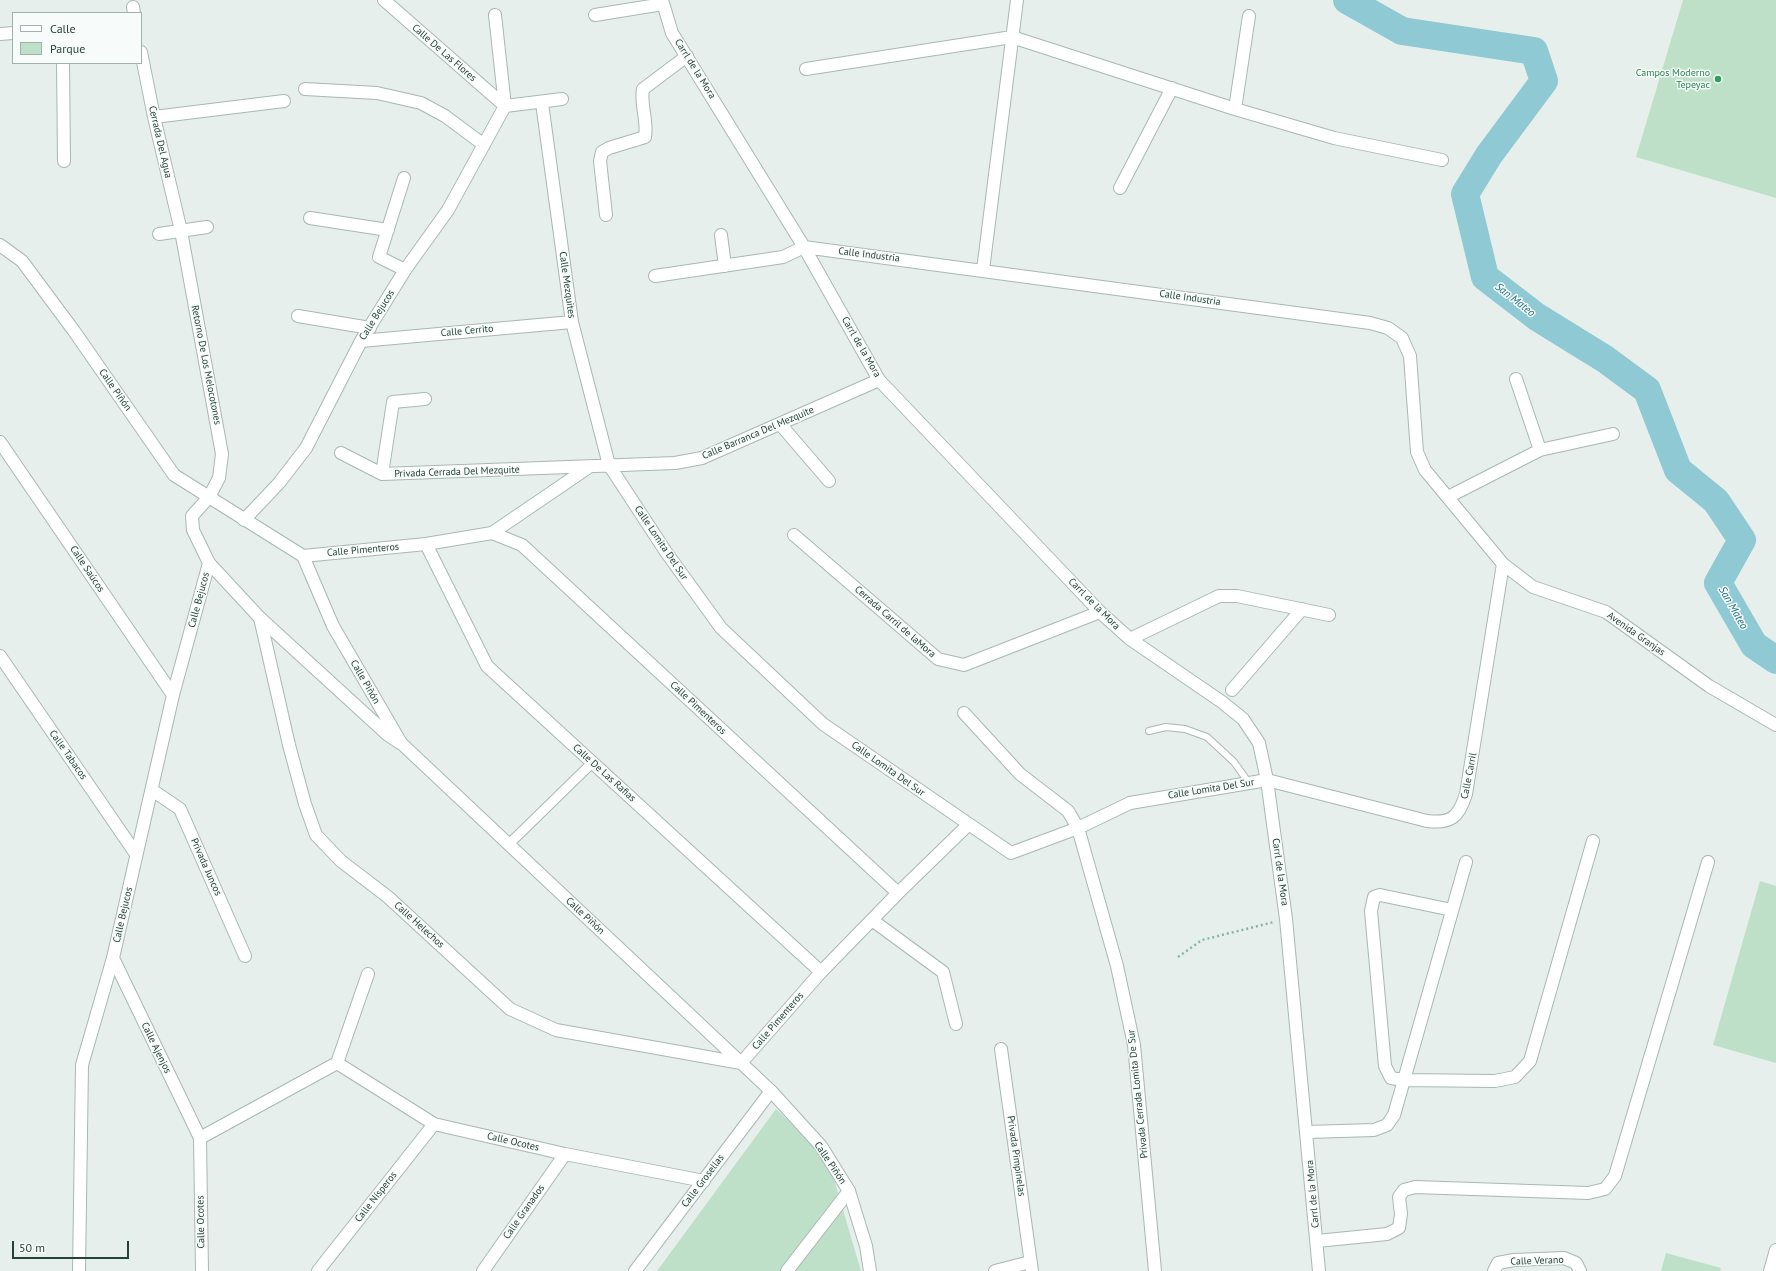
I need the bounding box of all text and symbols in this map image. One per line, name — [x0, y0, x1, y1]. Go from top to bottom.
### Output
legend — [12, 12, 142, 64]
text: Calle — [50, 21, 76, 36]
street label: Calle De Las Flores — [409, 22, 479, 84]
street label: Carrl de la Mora — [672, 37, 718, 101]
text: Parque — [50, 41, 85, 56]
place label: Campos Moderno Tepeyac — [1636, 67, 1710, 90]
marker: Campos Moderno Tepeyac — [1713, 74, 1723, 84]
street label: Cerrada Del Agua — [146, 105, 174, 179]
street label: Calle Industria — [838, 245, 900, 265]
street label: Calle Mezquites — [556, 251, 578, 319]
water label: San Mateo — [1492, 280, 1538, 320]
street label: Calle Bejucos — [357, 288, 397, 342]
street label: Calle Industria — [1159, 288, 1221, 308]
street label: Retorno De Los Melocotones — [189, 304, 223, 426]
street label: Carrl de la Mora — [839, 314, 883, 380]
street label: Calle Cerrito — [440, 323, 494, 339]
street label: Calle Piñón — [96, 367, 134, 413]
street label: Calle Barranca Del Mezquite — [700, 404, 816, 462]
street label: Privada Cerrada Del Mezquite — [394, 464, 520, 480]
street label: Calle Lomita Del Sur — [632, 504, 690, 582]
street label: Calle Pimenteros — [326, 541, 400, 559]
street label: Calle Saúcos — [67, 543, 107, 595]
street label: Calle Bejucos — [186, 571, 212, 629]
street label: Carrl de la Mora — [1066, 576, 1122, 632]
street label: Cerrada Carril de laMora — [852, 584, 938, 660]
water label: San Mateo — [1715, 584, 1751, 632]
street label: Avenida Granjas — [1605, 610, 1667, 658]
street label: Calle Piñón — [348, 658, 382, 706]
street label: Calle Pimenteros — [667, 679, 729, 737]
street label: Calle Tabacos — [47, 728, 89, 782]
street label: Calle Lomita Del Sur — [849, 739, 927, 799]
street label: Calle De Las Rafias — [570, 742, 638, 804]
street label: Calle Carril — [1459, 752, 1479, 800]
street label: Calle Lomita Del Sur — [1167, 776, 1255, 802]
street label: Privada Juncos — [188, 836, 224, 898]
street label: Carrl de la Mora — [1269, 837, 1291, 907]
street label: Calle Bejucos — [111, 886, 135, 944]
street label: Calle Piñón — [563, 895, 607, 937]
street label: Calle Helechos — [391, 899, 447, 951]
street label: Calle Pimenteros — [750, 990, 806, 1052]
street label: Calle Ajenjos — [138, 1020, 174, 1076]
street label: Privada Cerrada Lomita De Sur — [1125, 1029, 1151, 1159]
street label: Privada Pimpinelas — [1004, 1115, 1028, 1197]
street label: Calle Ocotes — [486, 1130, 540, 1154]
street label: Calle Piñón — [811, 1139, 849, 1187]
street label: Calle Grosellas — [679, 1152, 727, 1210]
street label: Carrl de la Mora — [1304, 1160, 1322, 1228]
street label: Calle Nísperos — [352, 1169, 400, 1225]
street label: Calle Granados — [501, 1182, 547, 1242]
street label: Calle Ocotes — [195, 1195, 207, 1249]
scale bar — [14, 1233, 131, 1259]
text: 50 m — [19, 1240, 45, 1255]
street label: Calle Verano — [1510, 1254, 1564, 1268]

